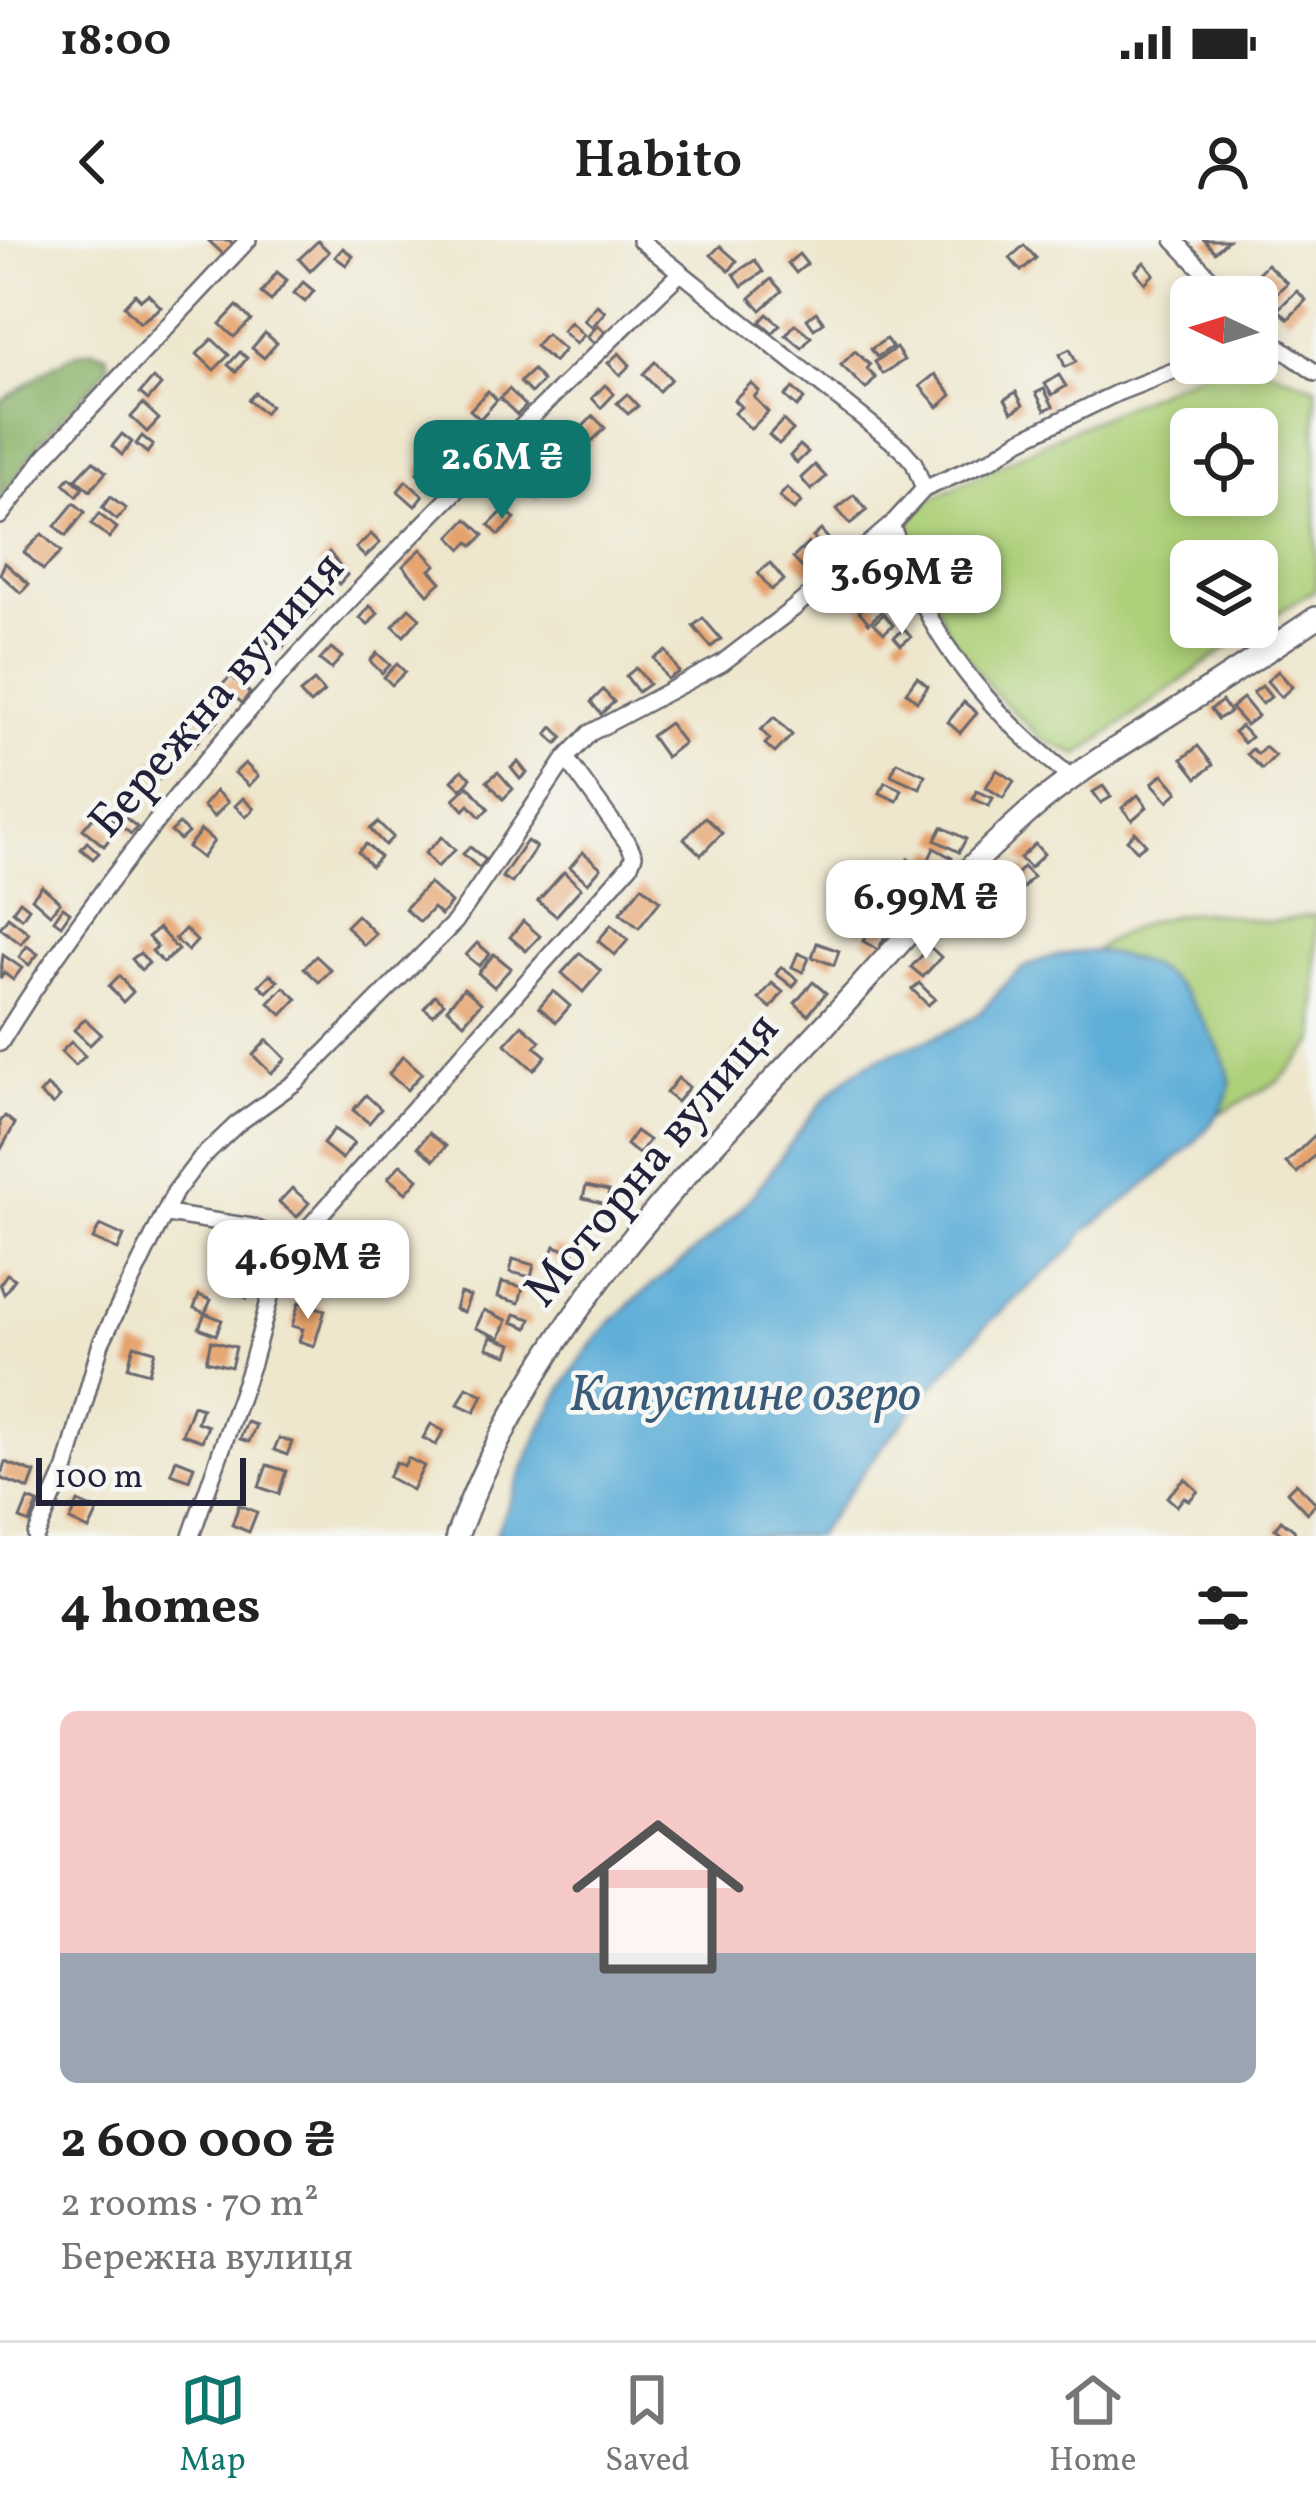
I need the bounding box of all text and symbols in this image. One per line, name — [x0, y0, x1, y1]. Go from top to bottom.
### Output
text: 18:00 — [60, 11, 171, 74]
text: Habito — [574, 125, 742, 200]
icon: back — [60, 129, 126, 195]
icon: person — [1190, 129, 1256, 195]
north arrow — [1170, 276, 1278, 384]
map controls — [1170, 276, 1278, 648]
button: locate — [1170, 408, 1278, 516]
pin: 2.6M ₴ — [404, 420, 600, 522]
text: 2.6M ₴ — [441, 432, 563, 486]
pin: 3.69M ₴ — [791, 535, 1013, 637]
street label: Бережна вулиця — [74, 538, 362, 854]
button: layers — [1170, 540, 1278, 648]
text: 3.69M ₴ — [830, 547, 974, 601]
pin: 6.99M ₴ — [815, 860, 1037, 962]
text: 6.99M ₴ — [853, 872, 999, 926]
street label: Моторна вулиця — [510, 999, 796, 1323]
pin: 4.69M ₴ — [197, 1220, 419, 1322]
text: 4.69M ₴ — [234, 1232, 382, 1286]
water label: Капустине озеро — [569, 1361, 921, 1432]
scale bar — [36, 1452, 246, 1505]
text: 100 m — [54, 1456, 143, 1502]
text: 4 homes — [60, 1573, 261, 1644]
icon: filters — [1190, 1575, 1256, 1641]
icon: home — [550, 1789, 766, 2005]
text: 2 600 000 ₴ — [60, 2107, 336, 2178]
text: 2 rooms · 70 m² — [60, 2178, 319, 2232]
text: Бережна вулиця — [60, 2232, 353, 2286]
tab: Map — [180, 2367, 246, 2485]
tab: Saved — [605, 2367, 690, 2485]
tab: Home — [1049, 2367, 1136, 2485]

